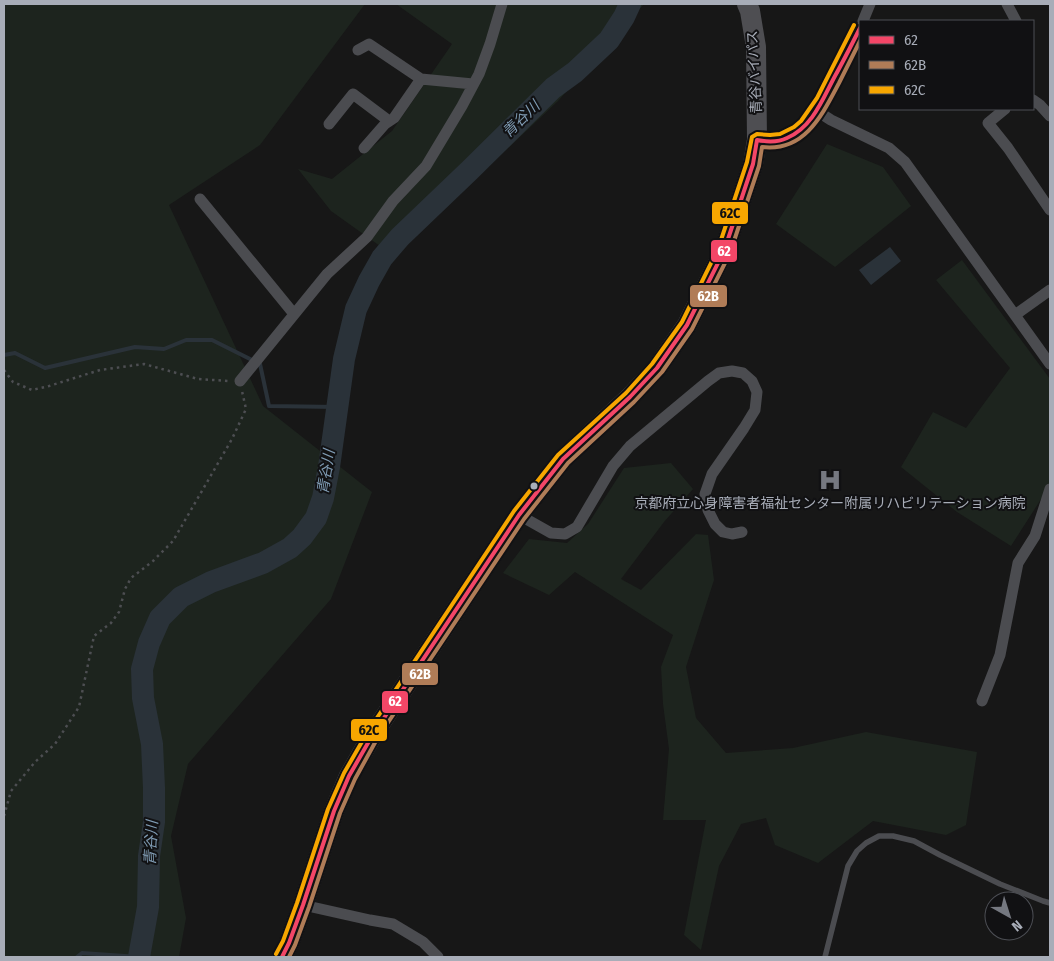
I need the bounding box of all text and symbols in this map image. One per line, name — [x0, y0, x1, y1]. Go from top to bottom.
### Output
legend — [859, 20, 1034, 110]
street label: 青谷バイパス — [744, 30, 765, 114]
text: 62 — [904, 31, 918, 49]
text: 62B — [904, 56, 926, 74]
text: 62C — [904, 81, 926, 99]
water label: 青谷川 — [499, 96, 545, 141]
line badge: 62C — [711, 201, 749, 225]
text: 62C — [720, 205, 741, 222]
line badge: 62 — [710, 239, 738, 263]
text: 62 — [717, 243, 731, 260]
line badge: 62B — [689, 284, 728, 308]
text: 62B — [697, 288, 719, 305]
water label: 青谷川 — [314, 446, 339, 496]
hospital icon: 京都府立心身障害者福祉センター附属リハビリテーション病院 — [817, 467, 843, 493]
unlabelled marker — [529, 481, 539, 491]
place label: 京都府立心身障害者福祉センター附属リハビリテーション病院 — [634, 495, 1026, 512]
line badge: 62B — [401, 662, 439, 686]
text: 62B — [409, 666, 431, 683]
line badge: 62 — [381, 690, 409, 714]
text: 62 — [388, 693, 402, 710]
line badge: 62C — [350, 718, 388, 742]
text: 62C — [359, 722, 380, 739]
water label: 青谷川 — [141, 818, 161, 866]
north arrow — [984, 891, 1034, 941]
text: N — [1008, 916, 1025, 935]

